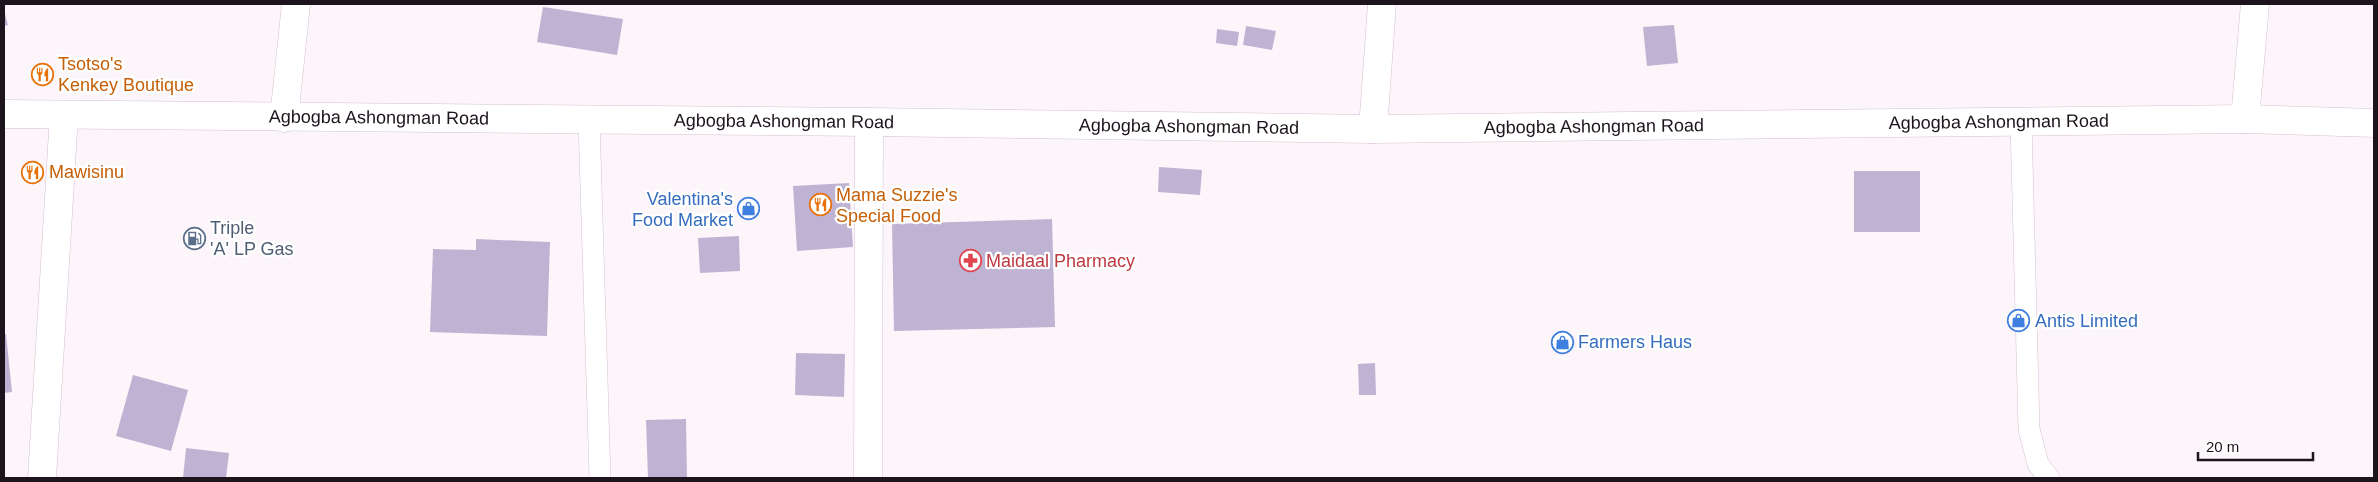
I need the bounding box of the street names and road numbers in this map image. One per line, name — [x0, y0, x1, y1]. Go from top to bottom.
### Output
street label: Agbogba Ashongman Road — [269, 106, 489, 128]
street label: Agbogba Ashongman Road — [674, 110, 894, 132]
street label: Agbogba Ashongman Road — [1889, 111, 2109, 133]
street label: Agbogba Ashongman Road — [1079, 115, 1299, 138]
street label: Agbogba Ashongman Road — [1484, 115, 1704, 138]

